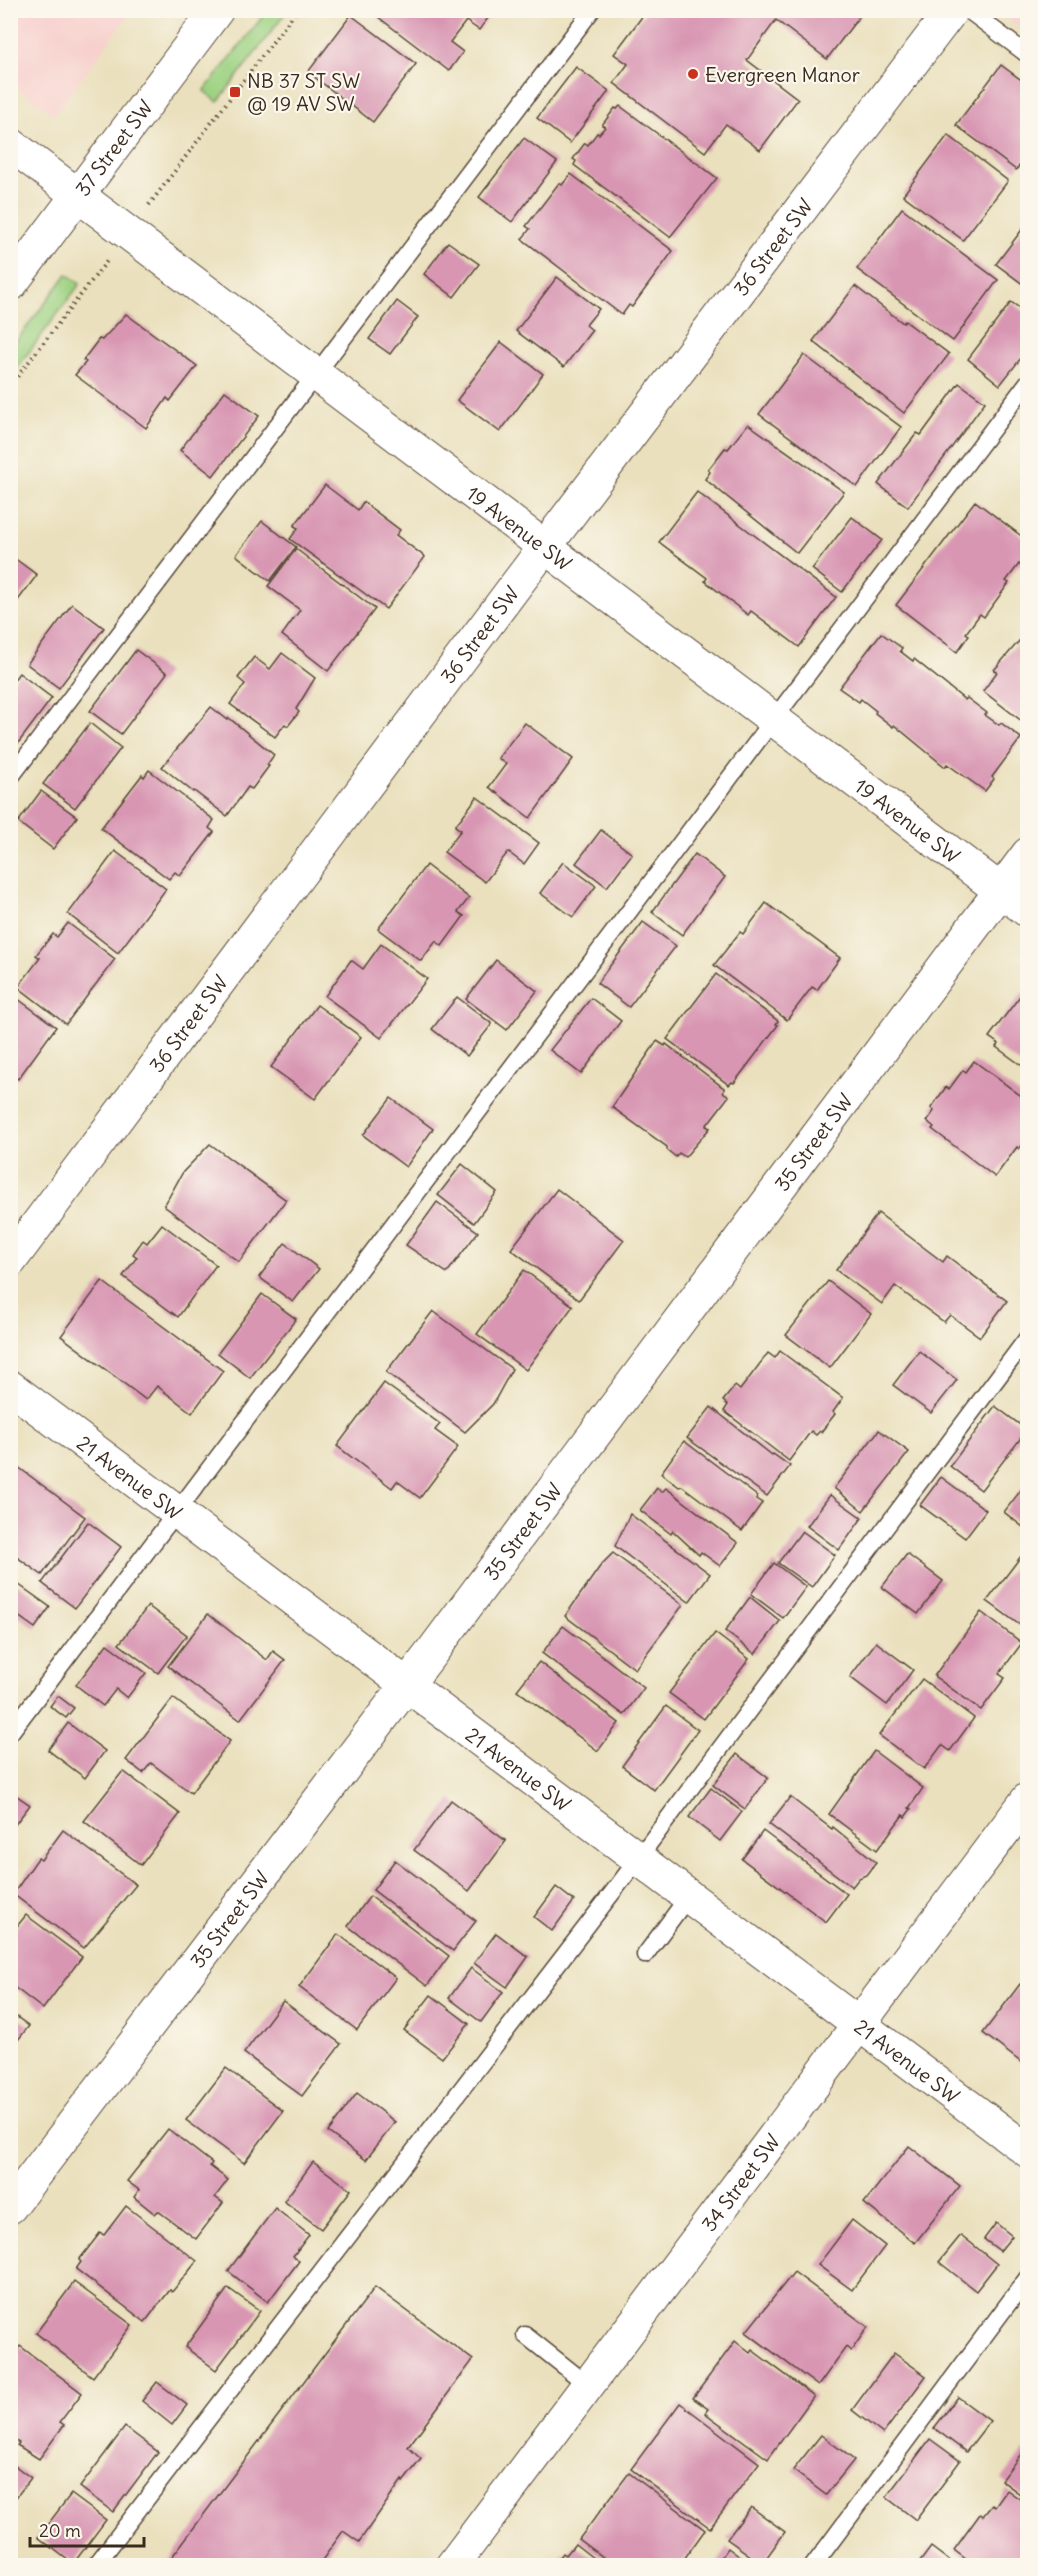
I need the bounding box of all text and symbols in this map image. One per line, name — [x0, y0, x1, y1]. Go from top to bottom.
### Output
place label: Evergreen Manor — [705, 62, 860, 87]
marker: Evergreen Manor — [686, 67, 700, 81]
place label: NB 37 ST SW @ 19 AV SW — [247, 68, 360, 116]
marker: NB 37 ST SW @ 19 AV SW — [228, 85, 242, 99]
street label: 37 Street SW — [69, 95, 158, 200]
street label: 36 Street SW — [728, 193, 817, 300]
street label: 19 Avenue SW — [462, 480, 577, 576]
street label: 36 Street SW — [435, 581, 524, 688]
street label: 19 Avenue SW — [850, 773, 965, 868]
street label: 36 Street SW — [143, 970, 232, 1077]
street label: 35 Street SW — [769, 1088, 858, 1195]
street label: 21 Avenue SW — [73, 1430, 187, 1525]
street label: 35 Street SW — [478, 1478, 567, 1585]
street label: 21 Avenue SW — [461, 1721, 576, 1816]
street label: 35 Street SW — [184, 1865, 274, 1972]
street label: 21 Avenue SW — [850, 2013, 965, 2108]
street label: 34 Street SW — [696, 2129, 785, 2236]
scale bar — [30, 2510, 144, 2548]
text: 20 m — [39, 2519, 81, 2542]

